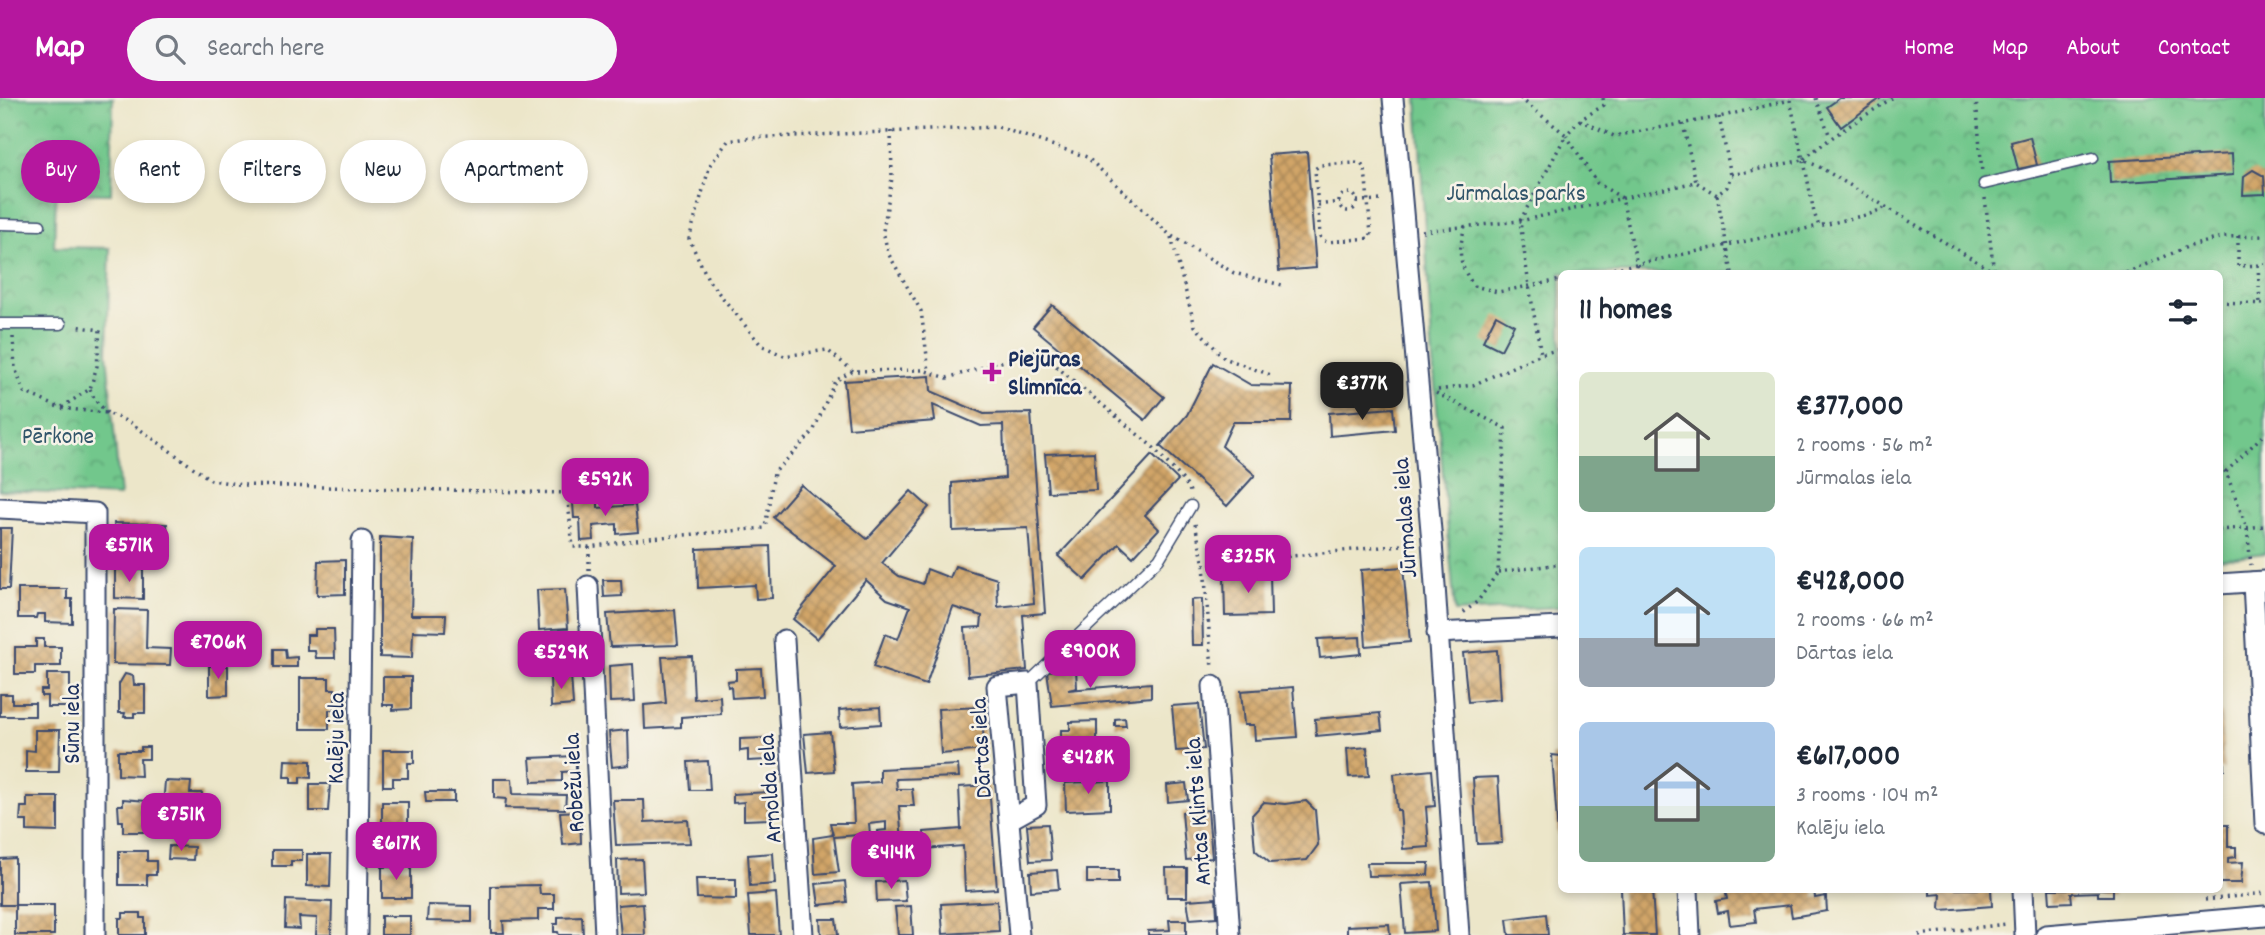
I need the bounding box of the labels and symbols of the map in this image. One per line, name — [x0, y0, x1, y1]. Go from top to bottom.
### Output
park label: Jūrmalas parks — [1446, 178, 1586, 212]
place label: Piejūras Slimnīca — [1008, 344, 1082, 406]
marker: Piejūras Slimnīca — [982, 362, 1002, 382]
pin: €377K — [1313, 362, 1411, 422]
park label: Pērkone — [22, 421, 94, 455]
street label: Jūrmalas iela — [1386, 456, 1428, 579]
pin: €592K — [556, 458, 654, 518]
pin: €571K — [80, 524, 178, 584]
pin: €325K — [1199, 536, 1297, 595]
pin: €706K — [169, 622, 267, 681]
pin: €900K — [1041, 630, 1139, 690]
pin: €529K — [512, 632, 610, 691]
street label: Sūnu iela — [57, 683, 91, 764]
street label: Kalēju iela — [320, 691, 356, 785]
street label: Dārtas iela — [963, 696, 1003, 799]
street label: Robežu iela — [556, 732, 596, 833]
street label: Arnolda iela — [751, 732, 793, 845]
pin: €428K — [1039, 736, 1137, 796]
street label: Antas Klints iela — [1178, 736, 1222, 887]
pin: €751K — [132, 794, 230, 853]
pin: €617K — [347, 822, 445, 882]
pin: €414K — [842, 832, 940, 891]

